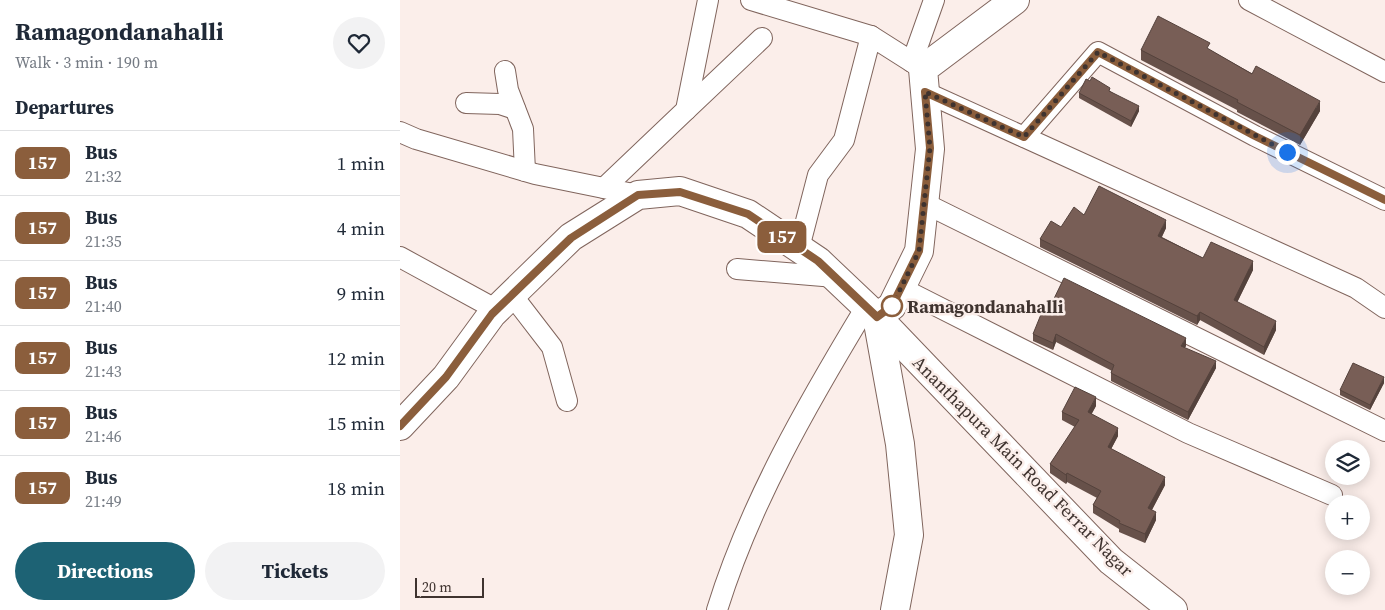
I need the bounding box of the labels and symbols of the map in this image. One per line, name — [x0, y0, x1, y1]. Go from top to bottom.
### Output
your location — [1275, 140, 1300, 165]
line badge: 157 — [753, 221, 811, 253]
place label: Ramagondanahalli — [907, 294, 1064, 319]
marker: Ramagondanahalli — [881, 295, 903, 317]
street label: Ananthapura Main Road Ferrar Nagar — [907, 350, 1139, 582]
scale bar — [415, 575, 484, 598]

